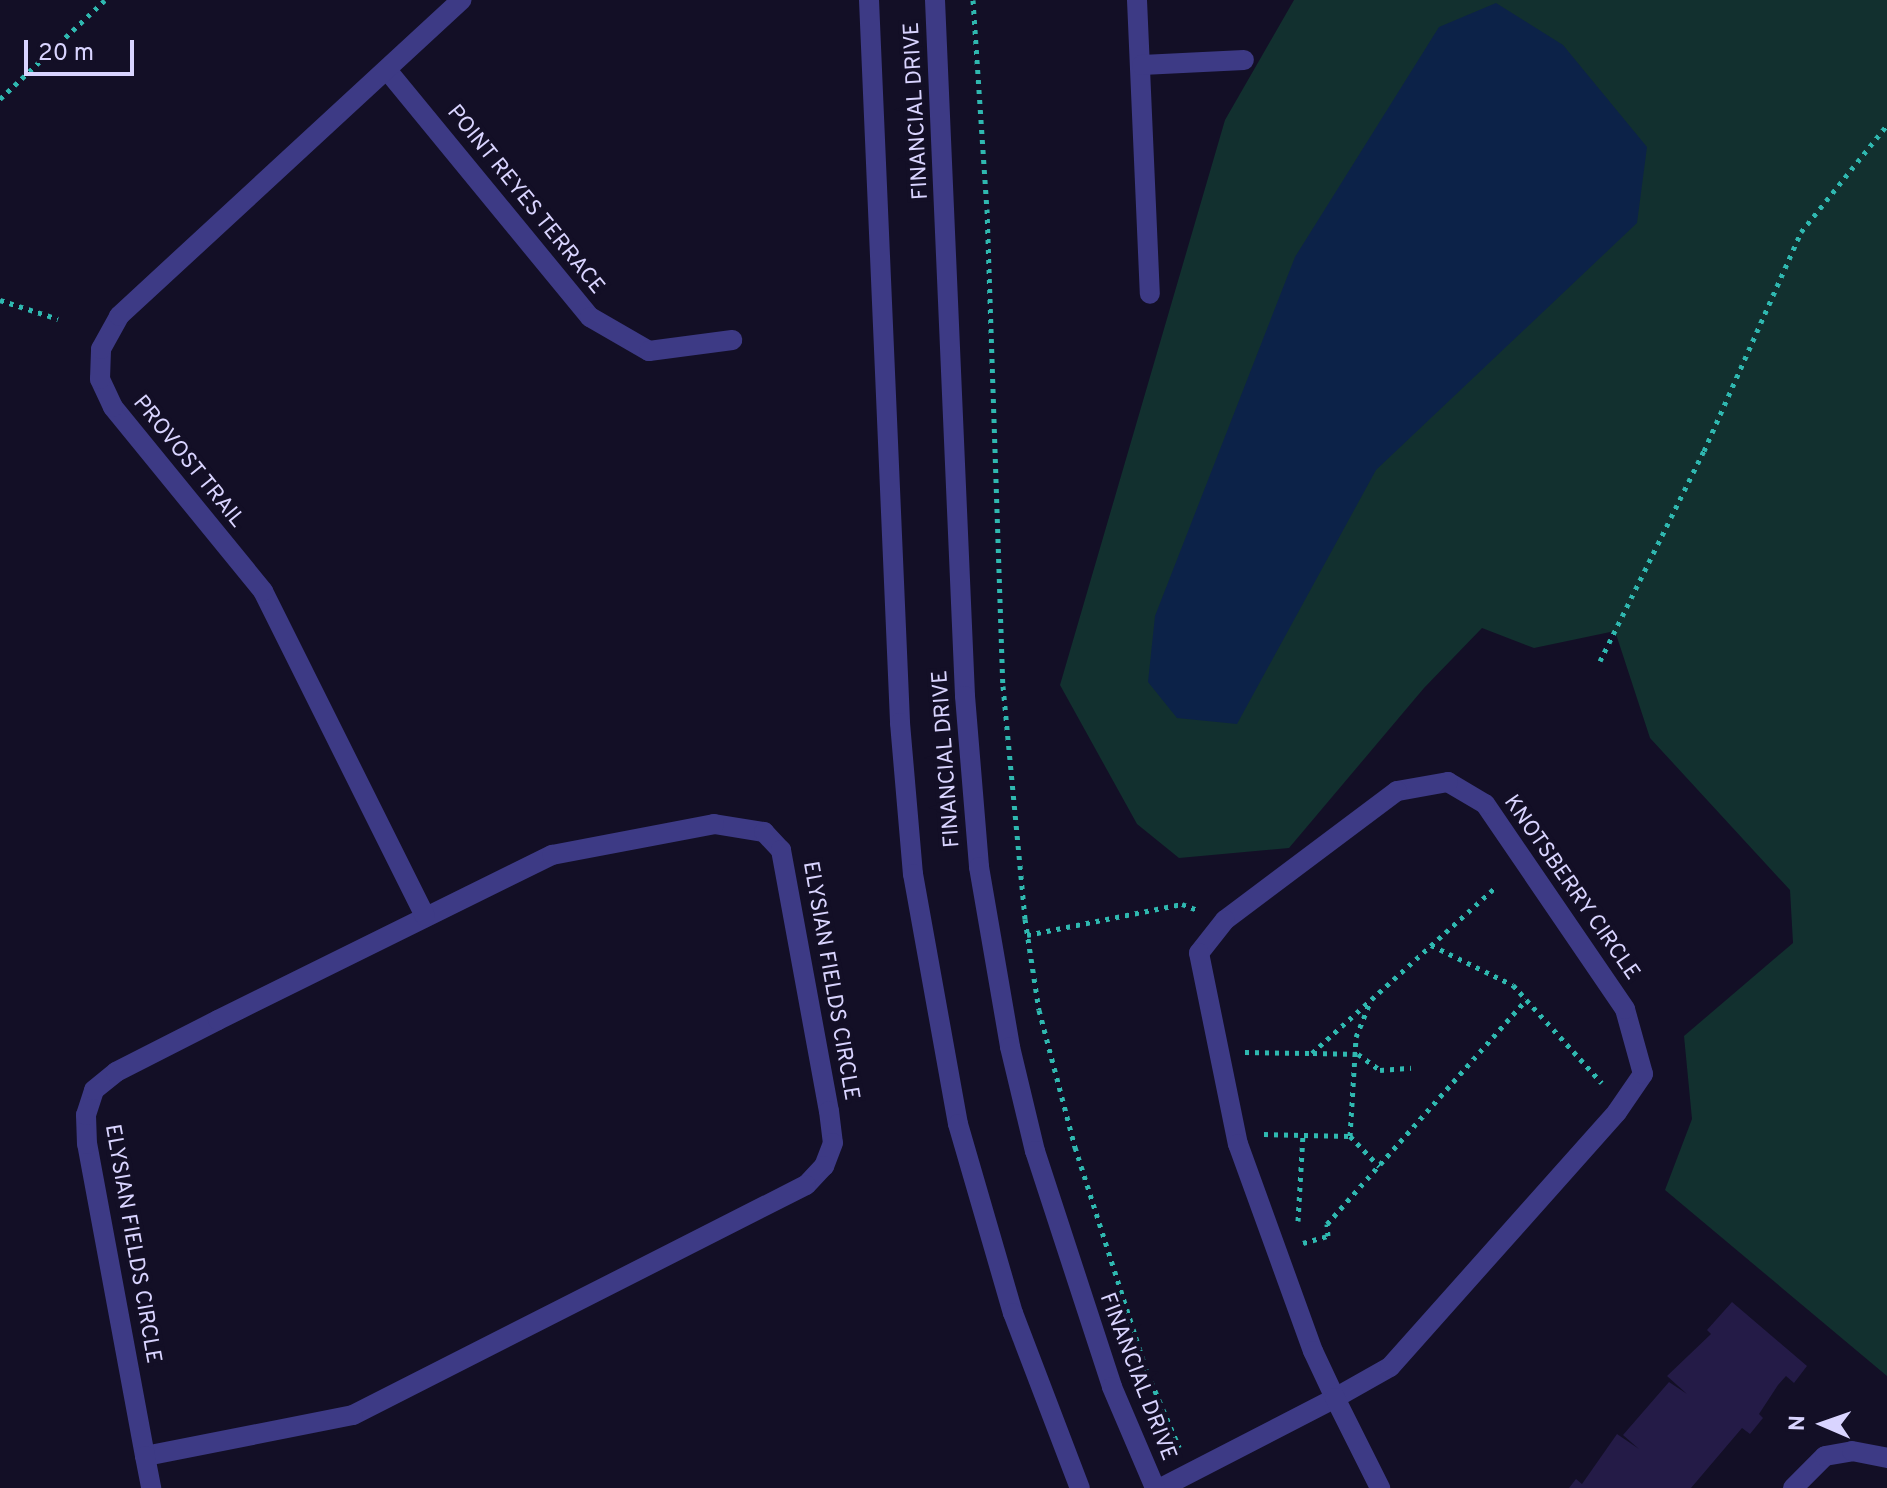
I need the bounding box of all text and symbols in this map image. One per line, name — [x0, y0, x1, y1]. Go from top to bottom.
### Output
street label: FINANCIAL DRIVE — [899, 21, 935, 201]
scale bar — [28, 24, 138, 74]
text: 20 m — [38, 39, 94, 69]
street label: POINT REYES TERRACE — [440, 99, 610, 301]
street label: PROVOST TRAIL — [126, 390, 250, 534]
street label: FINANCIAL DRIVE — [928, 669, 966, 849]
street label: KNOTSBERRY CIRCLE — [1497, 790, 1645, 986]
street label: ELYSIAN FIELDS CIRCLE — [796, 859, 864, 1103]
street label: ELYSIAN FIELDS CIRCLE — [98, 1122, 166, 1366]
street label: FINANCIAL DRIVE — [1093, 1289, 1181, 1465]
north arrow — [1783, 1384, 1863, 1464]
text: N — [1785, 1415, 1812, 1432]

